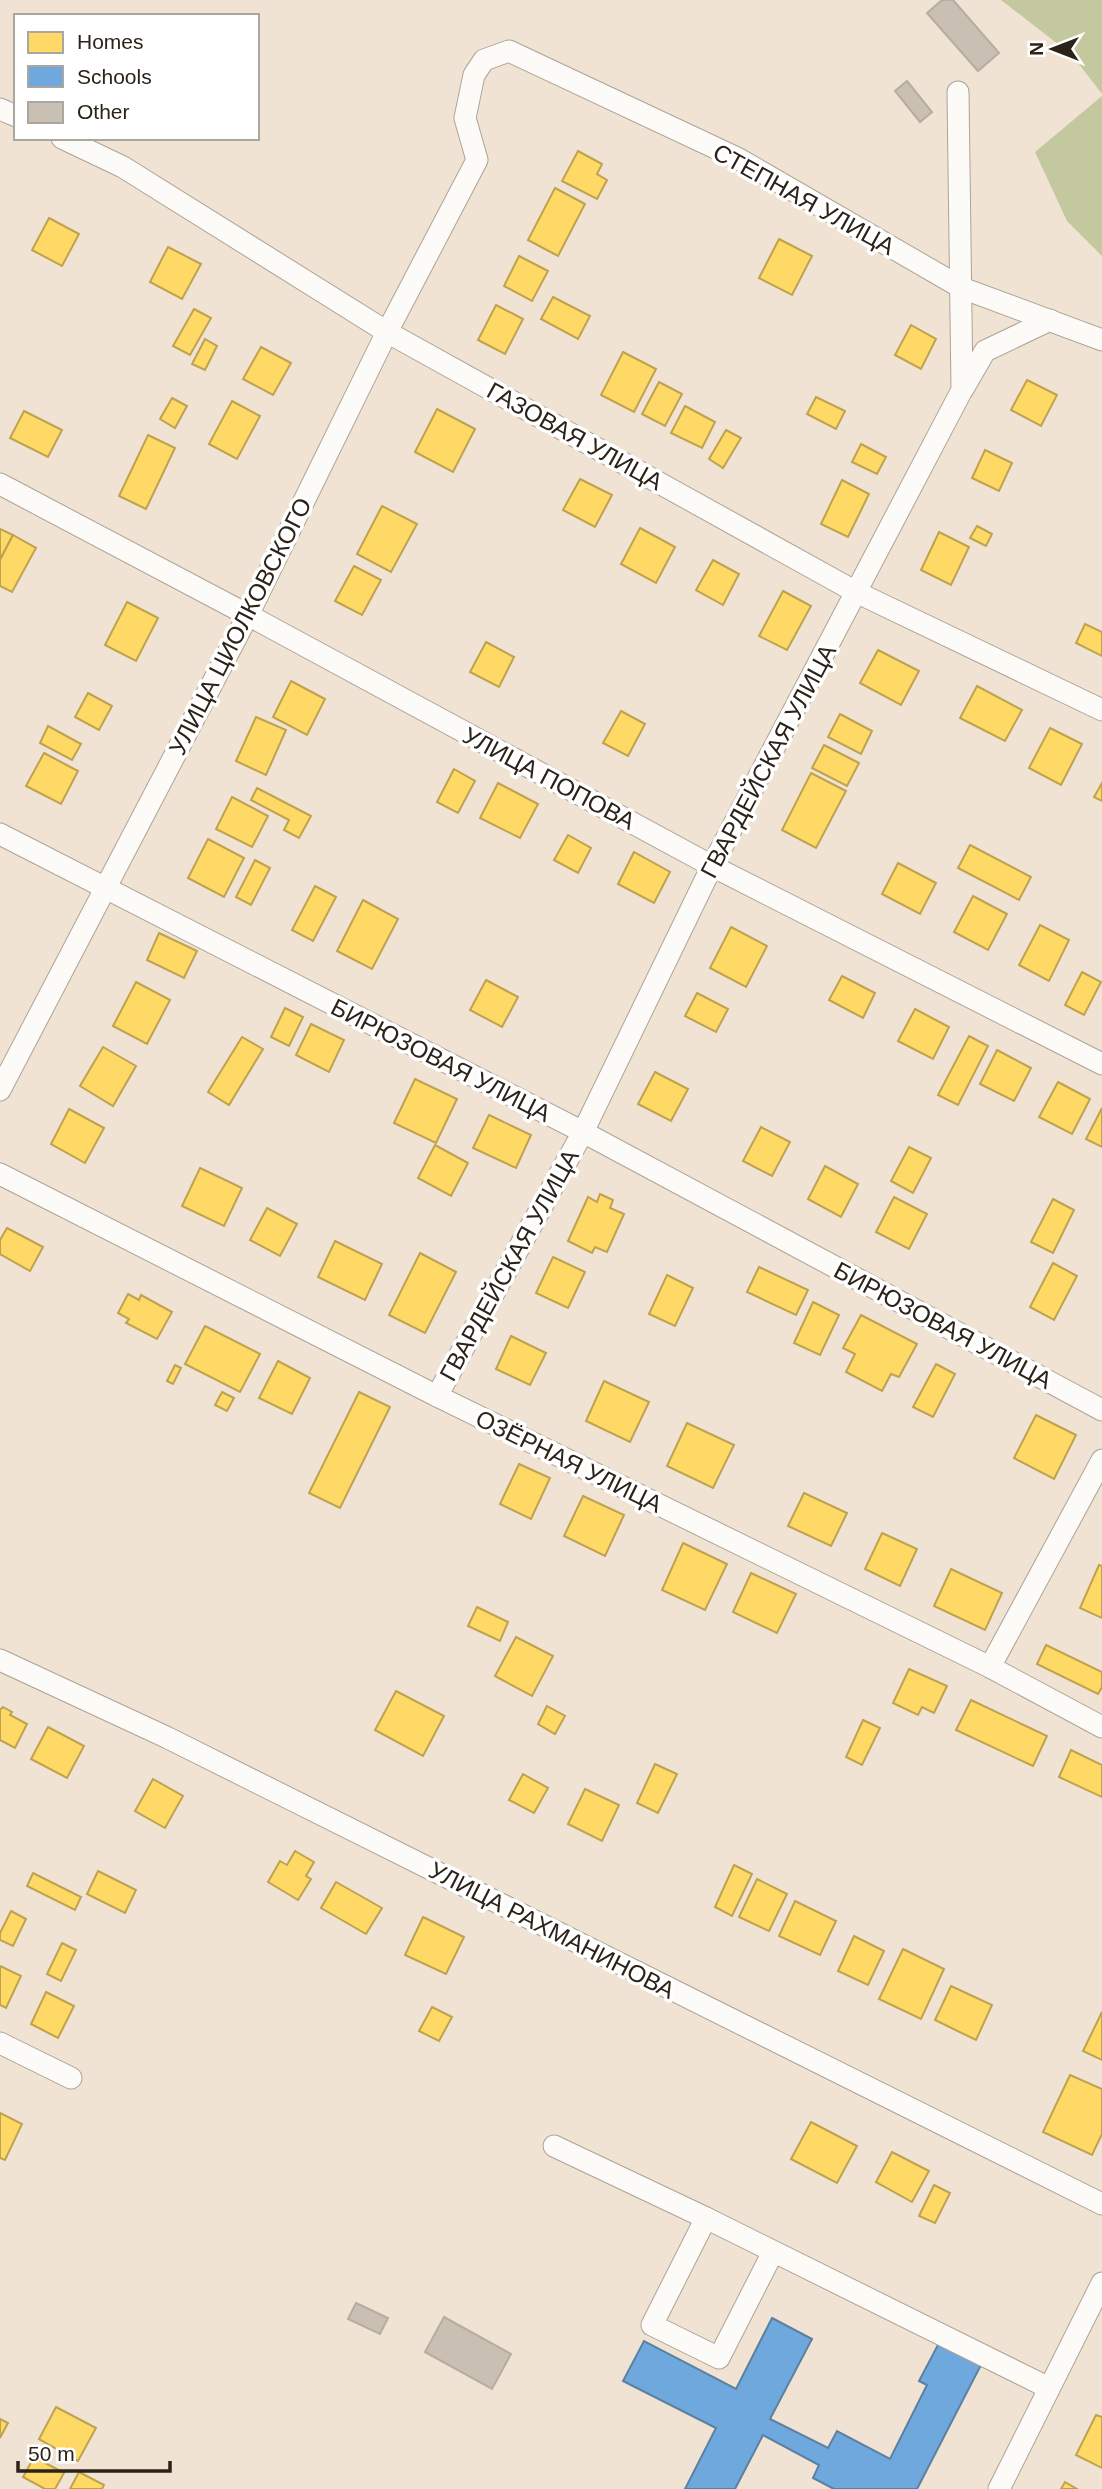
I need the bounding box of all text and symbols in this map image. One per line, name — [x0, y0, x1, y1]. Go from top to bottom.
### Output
legend — [14, 14, 259, 140]
north arrow — [1018, 14, 1088, 84]
text: Homes — [77, 30, 144, 53]
text: N — [1026, 42, 1047, 56]
text: Schools — [77, 65, 152, 88]
text: Other — [77, 100, 130, 123]
street label: СТЕПНАЯ УЛИЦА — [709, 138, 899, 260]
street label: ГАЗОВАЯ УЛИЦА — [483, 377, 667, 495]
street label: УЛИЦА ЦИОЛКОВСКОГО — [163, 493, 317, 759]
street label: ГВАРДЕЙСКАЯ УЛИЦА — [695, 640, 841, 882]
street label: УЛИЦА ПОПОВА — [458, 721, 640, 835]
street label: БИРЮЗОВАЯ УЛИЦА — [327, 993, 555, 1127]
street label: ГВАРДЕЙСКАЯ УЛИЦА — [434, 1144, 584, 1386]
street label: БИРЮЗОВАЯ УЛИЦА — [830, 1256, 1056, 1394]
street label: ОЗЁРНАЯ УЛИЦА — [472, 1404, 666, 1518]
street label: УЛИЦА РАХМАНИНОВА — [425, 1856, 679, 2004]
scale bar — [18, 2430, 170, 2474]
text: 50 m — [28, 2442, 75, 2465]

